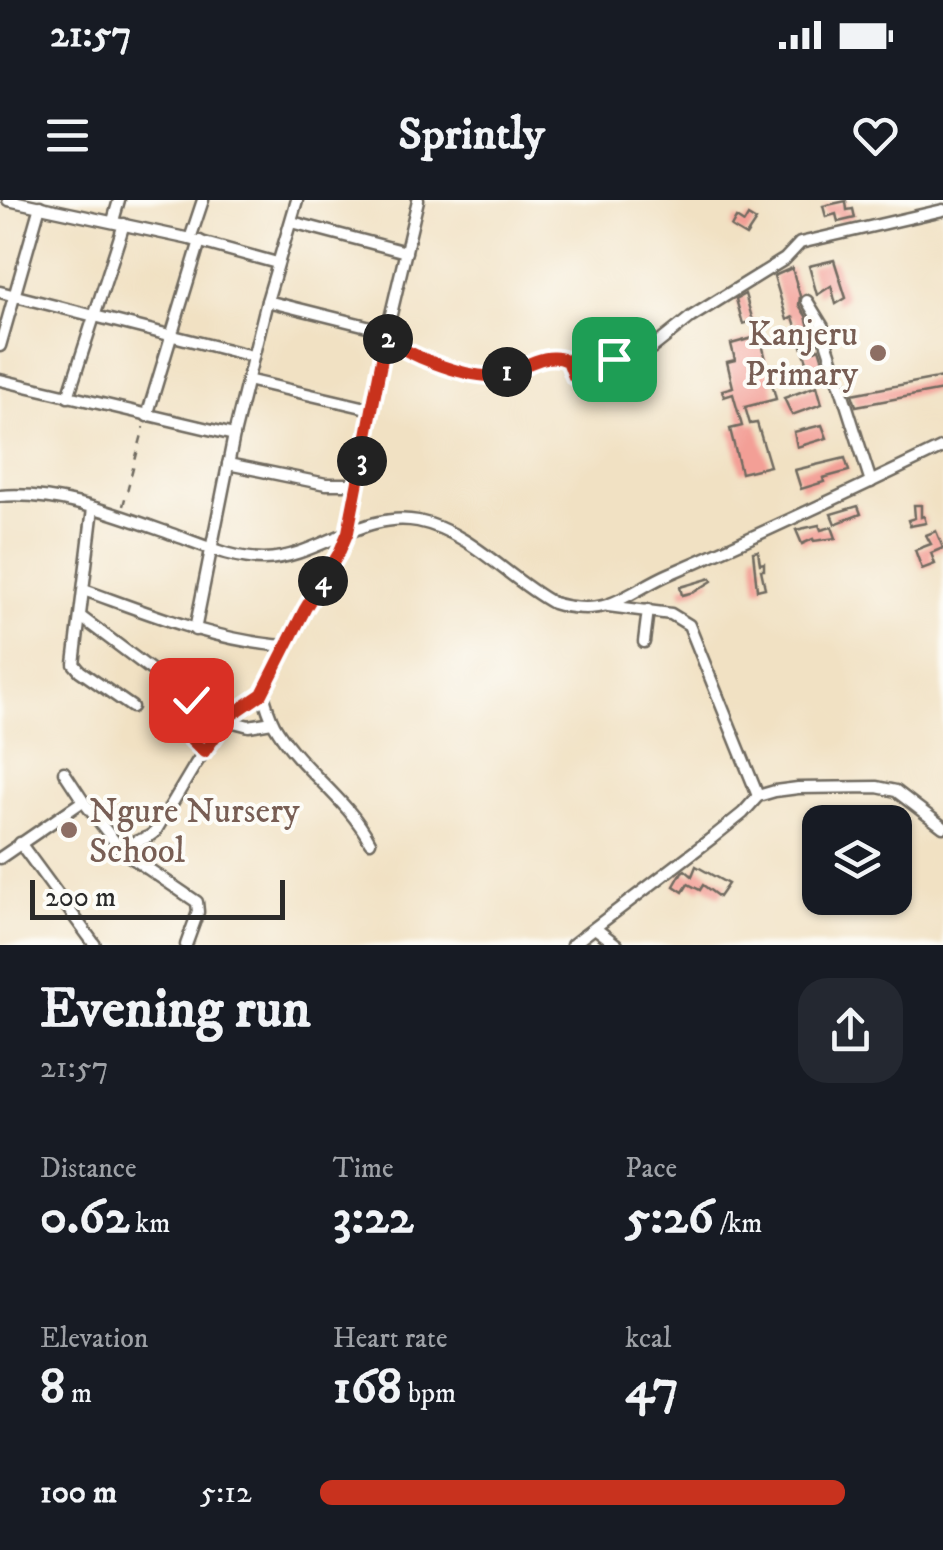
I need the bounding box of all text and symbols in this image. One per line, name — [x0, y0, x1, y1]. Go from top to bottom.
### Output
text: 21:57 — [50, 11, 131, 59]
text: Sprintly — [398, 107, 545, 163]
icon: menu — [40, 108, 95, 163]
icon: heart — [848, 108, 903, 163]
place label: Kanjeru Primary — [745, 313, 858, 397]
pin: 2 — [363, 314, 413, 364]
pin — [572, 317, 657, 402]
text: 2 — [381, 321, 395, 356]
icon: arrive — [587, 332, 642, 387]
marker: Kanjeru Primary — [867, 342, 889, 364]
pin: 1 — [482, 347, 532, 397]
text: 1 — [502, 354, 512, 389]
pin: 3 — [337, 436, 387, 486]
text: 3 — [357, 443, 367, 478]
pin: 4 — [298, 556, 348, 606]
text: 4 — [315, 563, 331, 598]
pin — [149, 658, 234, 743]
icon: check — [164, 673, 219, 728]
place label: Ngure Nursery School — [89, 790, 300, 874]
map controls — [802, 805, 912, 915]
button: layers — [802, 805, 912, 915]
marker: Ngure Nursery School — [58, 819, 80, 841]
scale bar — [30, 875, 285, 920]
text: 200 m — [45, 880, 116, 915]
text: Evening run — [40, 976, 311, 1045]
button: share — [798, 978, 903, 1083]
text: 21:57 — [40, 1048, 109, 1088]
text: Distance — [40, 1151, 136, 1186]
text: Time — [333, 1151, 393, 1186]
text: Pace — [625, 1151, 677, 1186]
text: 0.62 — [40, 1186, 129, 1249]
text: 3:22 — [333, 1186, 413, 1249]
text: 5:26 — [625, 1186, 714, 1249]
text: km — [129, 1206, 170, 1241]
text: /km — [714, 1206, 762, 1241]
text: Elevation — [40, 1321, 148, 1356]
text: Heart rate — [333, 1321, 448, 1356]
text: kcal — [625, 1321, 671, 1356]
text: 8 — [40, 1356, 65, 1419]
text: 168 — [333, 1356, 402, 1419]
text: 47 — [625, 1356, 679, 1419]
text: m — [65, 1376, 92, 1411]
text: bpm — [402, 1376, 456, 1411]
text: 100 m — [40, 1473, 117, 1513]
text: 5:12 — [200, 1473, 252, 1513]

